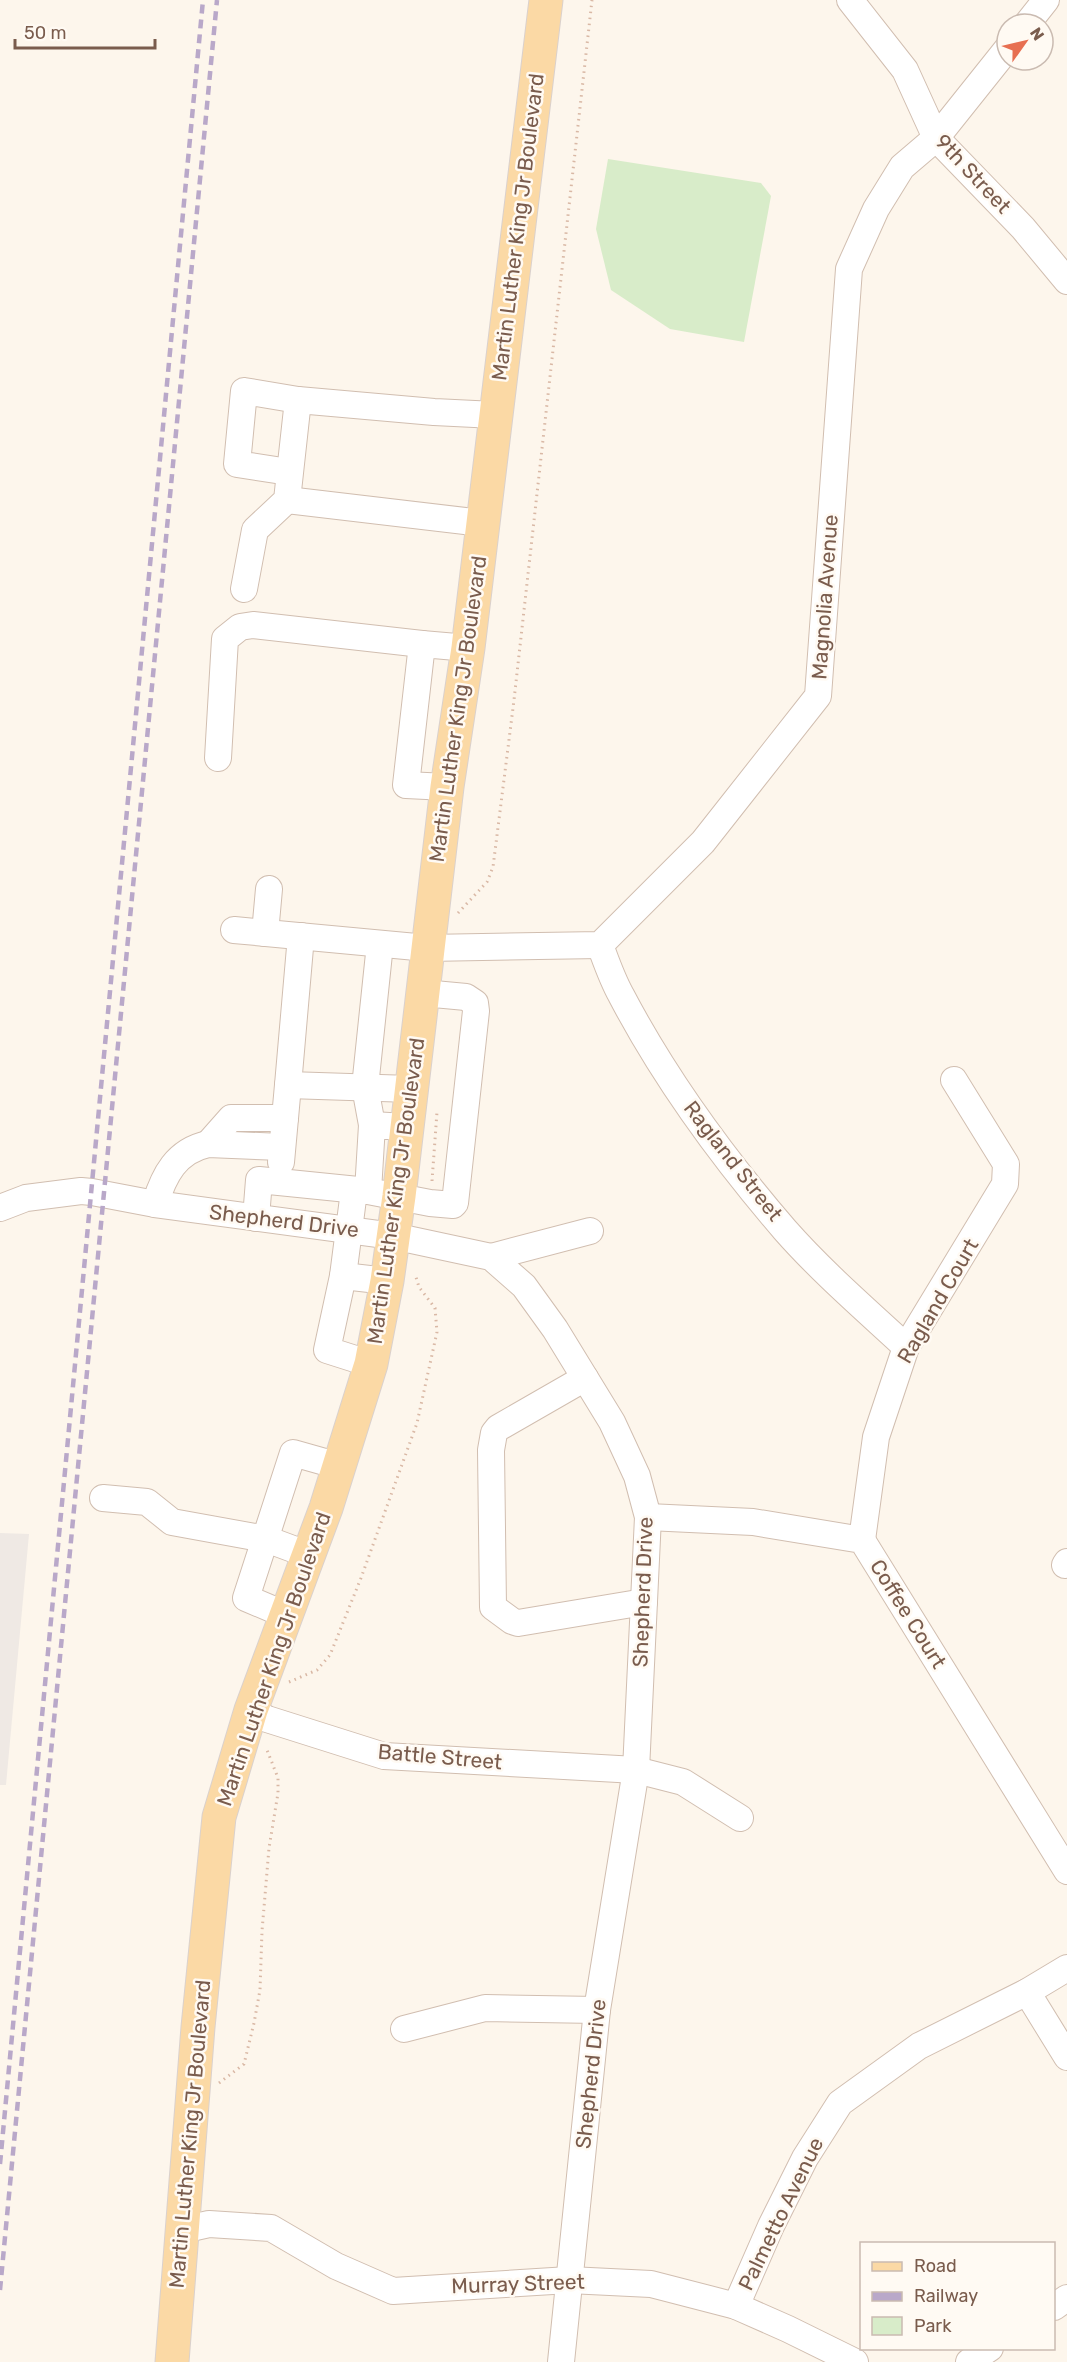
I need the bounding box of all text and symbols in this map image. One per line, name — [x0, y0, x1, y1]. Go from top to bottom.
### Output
scale bar — [15, 12, 154, 50]
north arrow — [995, 12, 1055, 72]
text: 50 m — [24, 22, 67, 44]
text: N — [1026, 24, 1048, 44]
street label: Martin Luther King Jr Boulevard — [486, 72, 549, 382]
street label: 9th Street — [930, 129, 1016, 219]
street label: Magnolia Avenue — [806, 514, 843, 680]
street label: Martin Luther King Jr Boulevard — [424, 554, 491, 864]
street label: Martin Luther King Jr Boulevard — [362, 1036, 429, 1346]
street label: Ragland Street — [679, 1096, 788, 1226]
street label: Shepherd Drive — [208, 1199, 360, 1242]
street label: Ragland Court — [892, 1234, 983, 1368]
street label: Martin Luther King Jr Boulevard — [211, 1509, 336, 1809]
street label: Shepherd Drive — [627, 1516, 658, 1668]
street label: Coffee Court — [865, 1555, 952, 1673]
street label: Battle Street — [377, 1739, 503, 1774]
street label: Martin Luther King Jr Boulevard — [164, 1979, 215, 2289]
street label: Shepherd Drive — [570, 1998, 611, 2150]
street label: Palmetto Avenue — [733, 2133, 828, 2294]
legend — [860, 2242, 1055, 2350]
text: Road — [914, 2255, 957, 2277]
street label: Murray Street — [451, 2269, 585, 2298]
text: Railway — [914, 2285, 978, 2307]
text: Park — [914, 2315, 952, 2337]

